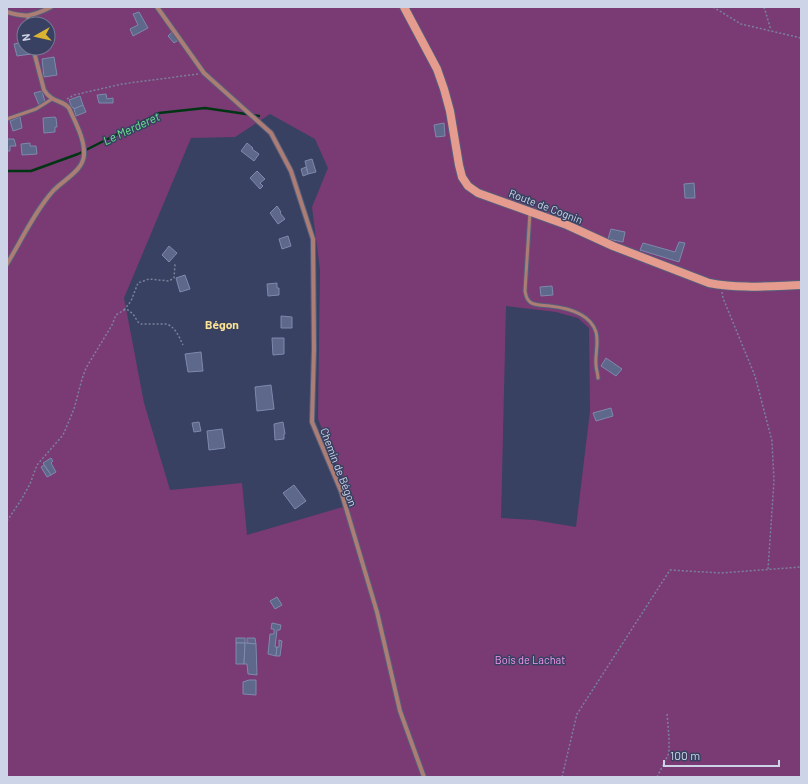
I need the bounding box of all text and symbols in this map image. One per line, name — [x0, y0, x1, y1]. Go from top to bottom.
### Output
north arrow — [16, 16, 56, 56]
text: N — [19, 33, 33, 42]
water label: Le Merderet — [100, 108, 162, 147]
street label: Route de Cognin — [507, 186, 585, 226]
district label: Bégon — [205, 317, 239, 331]
street label: Chemin de Bégon — [318, 426, 360, 508]
park label: Bois de Lachat — [495, 653, 565, 666]
scale bar — [664, 742, 779, 768]
text: 100 m — [670, 748, 700, 762]

